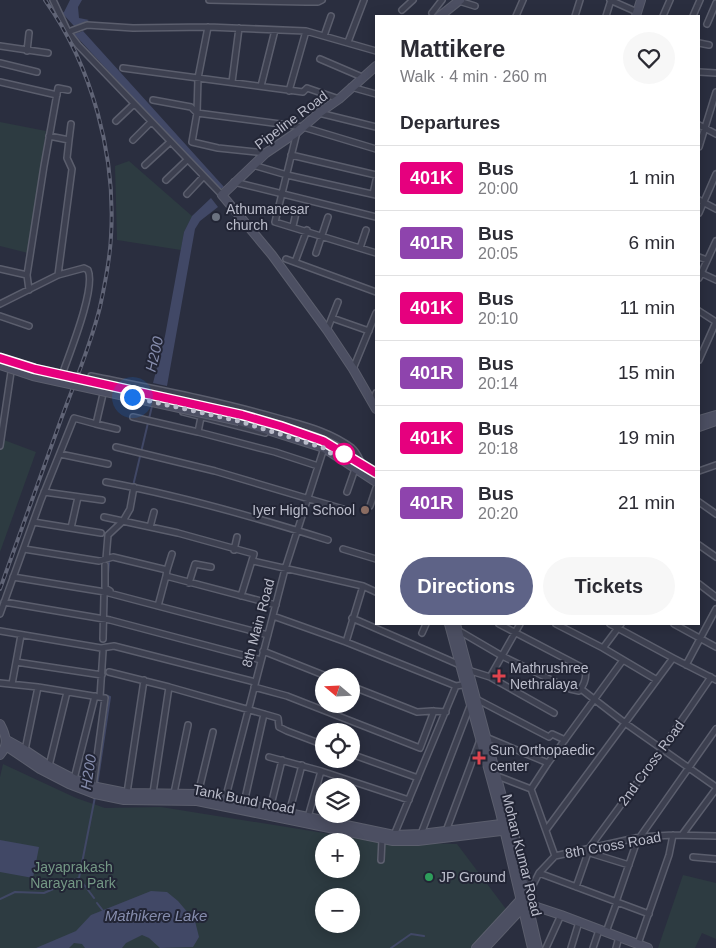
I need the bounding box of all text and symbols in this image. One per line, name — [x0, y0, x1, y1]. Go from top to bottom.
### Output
button: heart — [623, 32, 675, 84]
text: Mattikere — [400, 35, 505, 62]
text: Walk · 4 min · 260 m — [400, 68, 547, 85]
street label: Pipeline Road — [251, 87, 331, 153]
text: Departures — [400, 112, 500, 133]
text: Bus — [478, 158, 514, 179]
text: 1 min — [629, 167, 675, 188]
text: 401K — [410, 168, 453, 188]
text: 20:00 — [478, 180, 518, 197]
place label: Athumanesar church — [226, 201, 310, 233]
marker: Athumanesar church — [210, 211, 222, 223]
text: Bus — [478, 223, 514, 244]
text: 6 min — [629, 232, 675, 253]
text: 401R — [410, 233, 453, 253]
text: 20:05 — [478, 245, 518, 262]
text: Bus — [478, 288, 514, 309]
text: 11 min — [619, 297, 675, 318]
text: 401K — [410, 298, 453, 318]
text: 20:10 — [478, 310, 518, 327]
water label: H200 — [142, 334, 166, 373]
text: Bus — [478, 353, 514, 374]
text: 15 min — [618, 362, 675, 383]
text: 401R — [410, 363, 453, 383]
text: 20:14 — [478, 375, 518, 392]
your location — [120, 385, 145, 410]
text: Bus — [478, 418, 514, 439]
text: 19 min — [618, 427, 675, 448]
text: 401K — [410, 428, 453, 448]
text: 20:18 — [478, 440, 518, 457]
unlabelled marker — [333, 443, 355, 465]
text: Bus — [478, 483, 514, 504]
text: 21 min — [618, 492, 675, 513]
text: 401R — [410, 493, 453, 513]
place label: Iyer High School — [252, 502, 355, 518]
marker: Iyer High School — [359, 504, 371, 516]
text: 20:20 — [478, 505, 518, 522]
button: Directions — [400, 557, 533, 615]
button: Tickets — [543, 557, 675, 615]
street label: 8th Main Road — [238, 577, 278, 669]
place label: Mathrushree Nethralaya — [510, 660, 589, 692]
north arrow — [315, 668, 360, 712]
map controls — [315, 668, 360, 933]
marker: Mathrushree Nethralaya — [492, 669, 506, 683]
street label: 2nd Cross Road — [615, 717, 687, 809]
button: locate — [315, 723, 360, 768]
place label: Sun Orthopaedic center — [490, 742, 595, 774]
marker: Sun Orthopaedic center — [472, 751, 486, 765]
water label: H200 — [77, 752, 99, 791]
button: layers — [315, 778, 360, 823]
street label: Tank Bund Road — [192, 781, 296, 817]
street label: Mohan Kumar Road — [499, 792, 545, 918]
street label: 8th Cross Road — [564, 829, 662, 861]
button: + — [315, 833, 360, 878]
park label: Jayaprakash Narayan Park — [30, 859, 117, 891]
place label: JP Ground — [439, 869, 506, 885]
marker: JP Ground — [423, 871, 435, 883]
button: − — [315, 888, 360, 933]
water label: Mathikere Lake — [105, 907, 207, 924]

